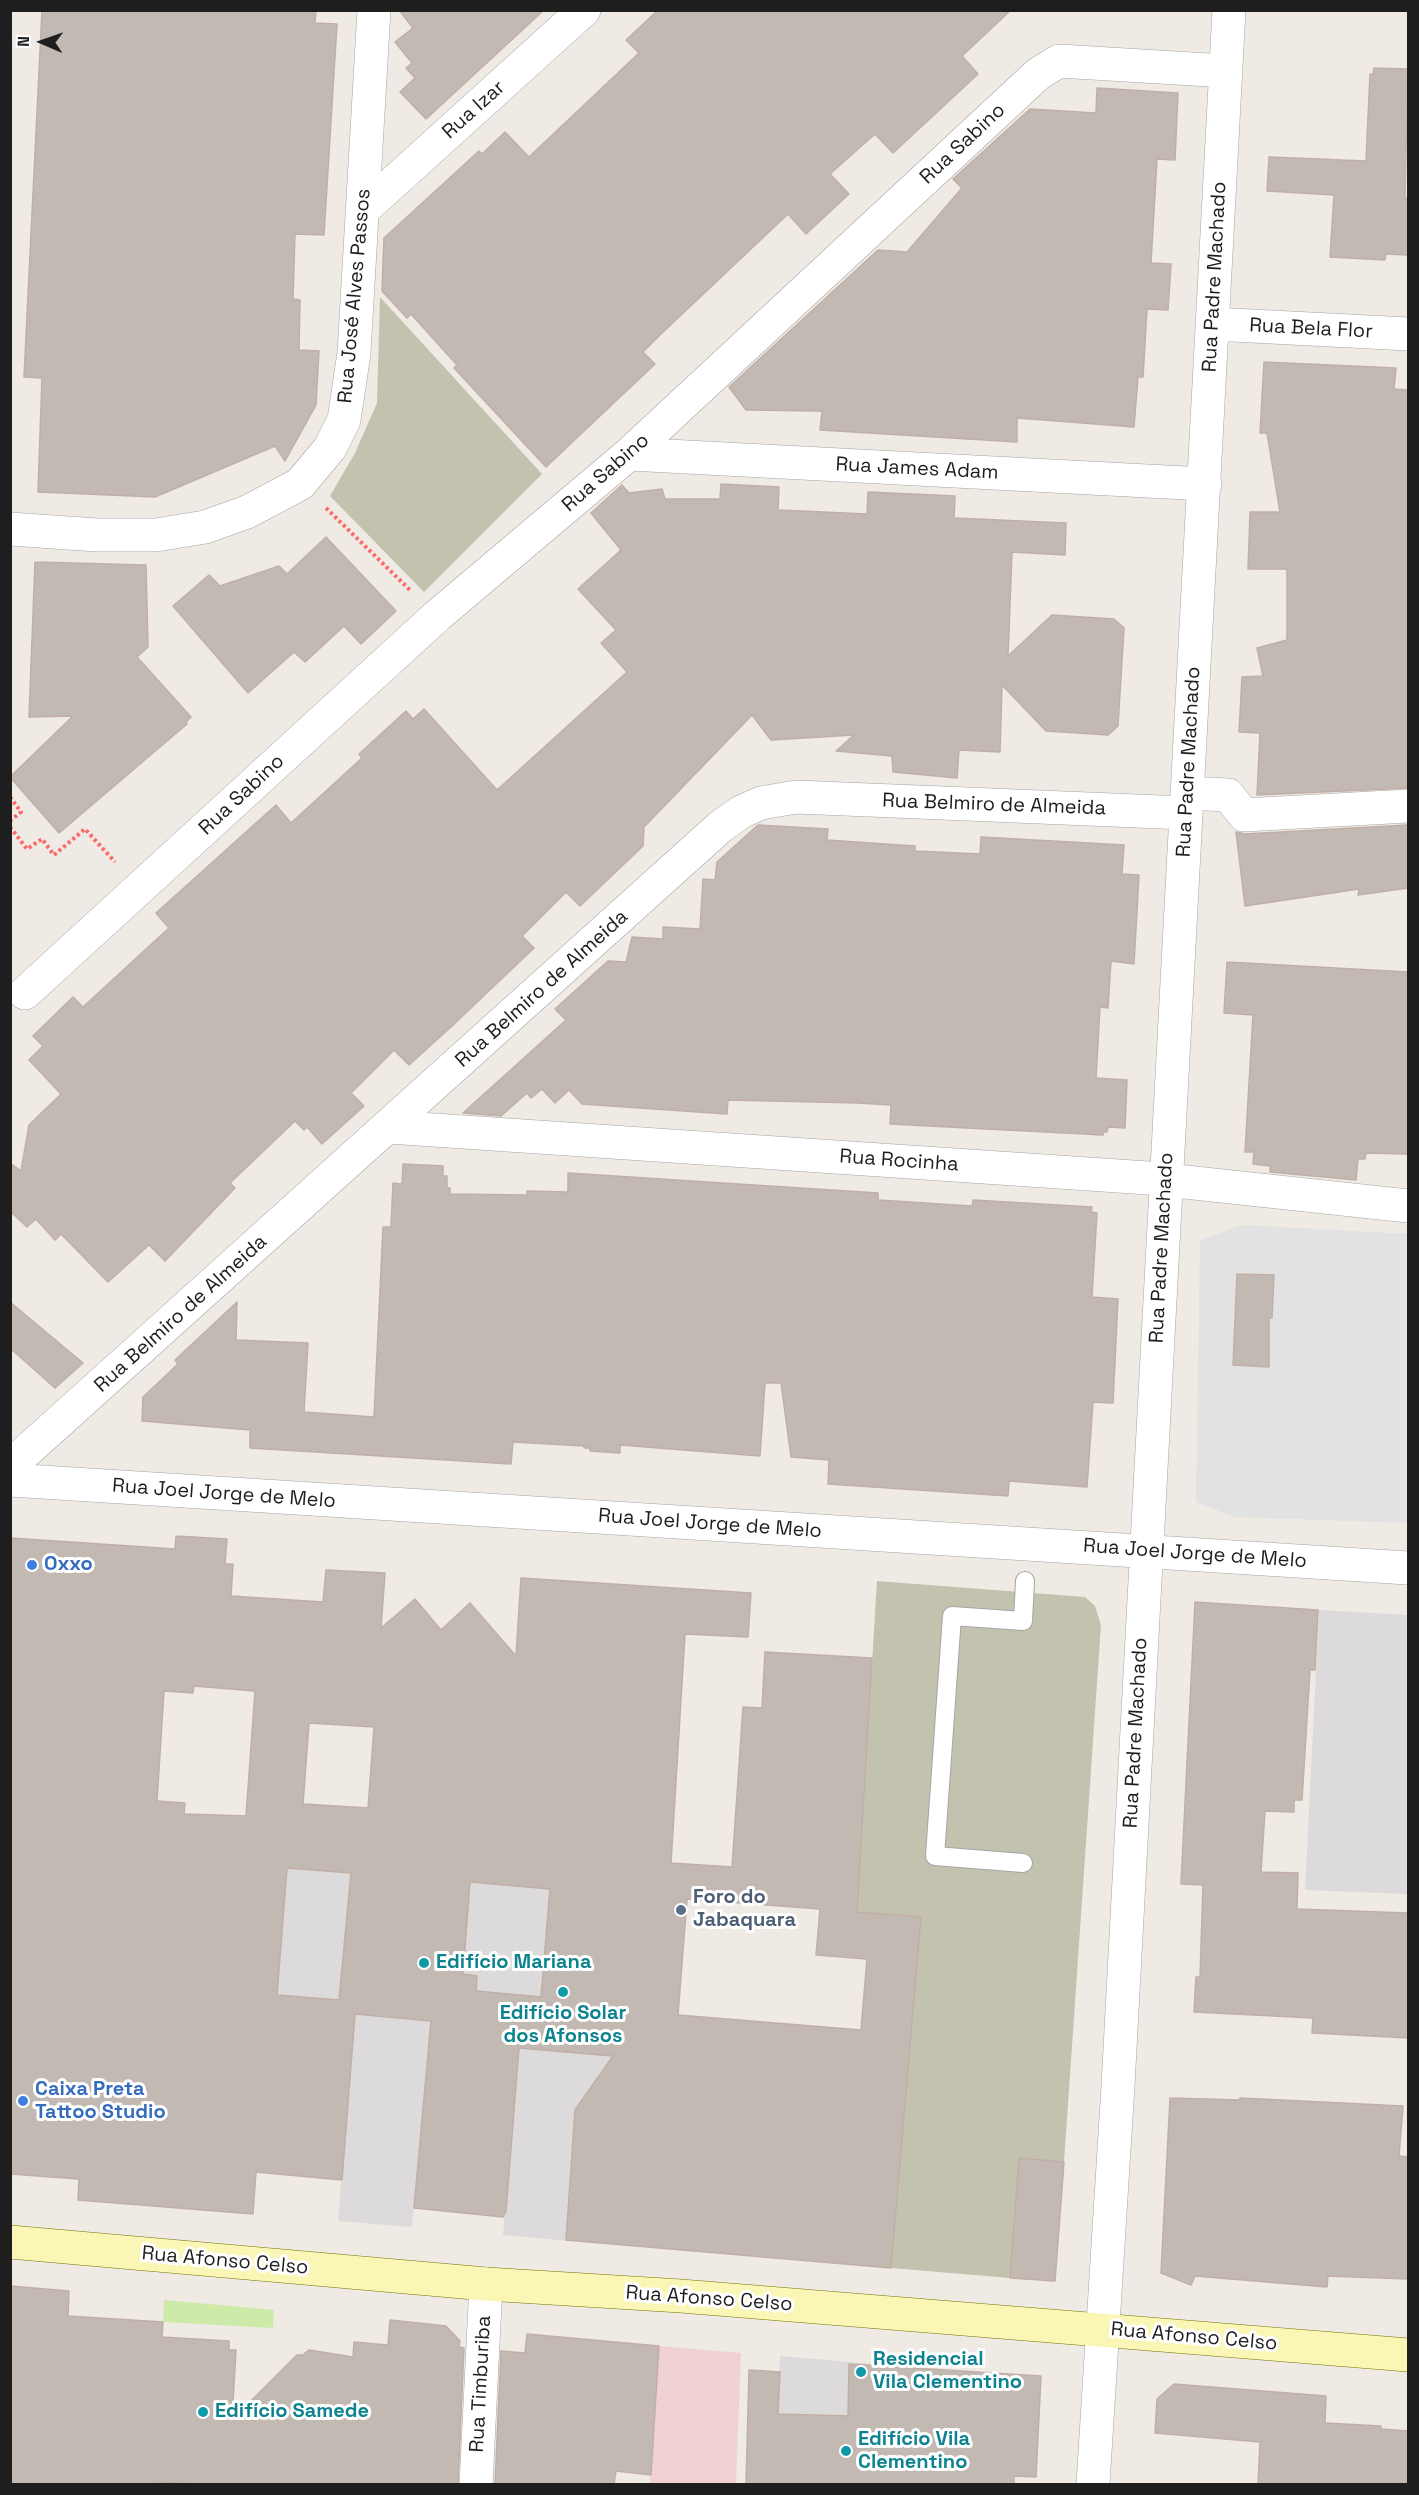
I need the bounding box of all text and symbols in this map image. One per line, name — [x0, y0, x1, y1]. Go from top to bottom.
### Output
north arrow — [12, 12, 72, 72]
text: N — [13, 36, 34, 47]
street label: Rua Izar — [438, 76, 510, 144]
street label: Rua Sabino — [915, 99, 1011, 189]
street label: Rua Padre Machado — [1198, 181, 1232, 373]
street label: Rua José Alves Passos — [334, 188, 376, 404]
street label: Rua Bela Flor — [1249, 314, 1373, 344]
street label: Rua Sabino — [558, 429, 654, 517]
street label: Rua James Adam — [835, 453, 999, 485]
street label: Rua Padre Machado — [1172, 666, 1206, 858]
street label: Rua Sabino — [194, 750, 290, 840]
street label: Rua Belmiro de Almeida — [882, 789, 1106, 821]
street label: Rua Belmiro de Almeida — [451, 905, 633, 1073]
street label: Rua Rocinha — [839, 1145, 959, 1177]
street label: Rua Padre Machado — [1145, 1152, 1179, 1344]
street label: Rua Belmiro de Almeida — [90, 1230, 272, 1398]
street label: Rua Joel Jorge de Melo — [111, 1474, 337, 1514]
street label: Rua Joel Jorge de Melo — [597, 1504, 823, 1544]
street label: Rua Joel Jorge de Melo — [1082, 1534, 1308, 1574]
place label: Oxxo — [44, 1553, 93, 1577]
marker: Oxxo — [25, 1558, 39, 1572]
street label: Rua Padre Machado — [1119, 1637, 1153, 1829]
place label: Foro do Jabaquara — [693, 1886, 796, 1933]
marker: Foro do Jabaquara — [674, 1903, 688, 1917]
place label: Edifício Mariana — [436, 1951, 591, 1975]
marker: Edifício Mariana — [417, 1956, 431, 1970]
marker: Edifício Solar dos Afonsos — [556, 1985, 570, 1999]
place label: Edifício Solar dos Afonsos — [500, 2002, 626, 2049]
place label: Caixa Preta Tattoo Studio — [35, 2078, 166, 2125]
marker: Caixa Preta Tattoo Studio — [16, 2094, 30, 2108]
street label: Rua Afonso Celso — [141, 2242, 309, 2280]
street label: Rua Afonso Celso — [625, 2281, 793, 2317]
street label: Rua Timburiba — [465, 2315, 497, 2453]
street label: Rua Afonso Celso — [1110, 2318, 1278, 2356]
place label: Residencial Vila Clementino — [873, 2348, 1022, 2395]
marker: Residencial Vila Clementino — [854, 2365, 868, 2379]
place label: Edifício Samede — [215, 2400, 369, 2424]
marker: Edifício Samede — [196, 2405, 210, 2419]
place label: Edifício Vila Clementino — [858, 2428, 970, 2475]
marker: Edifício Vila Clementino — [839, 2444, 853, 2458]

